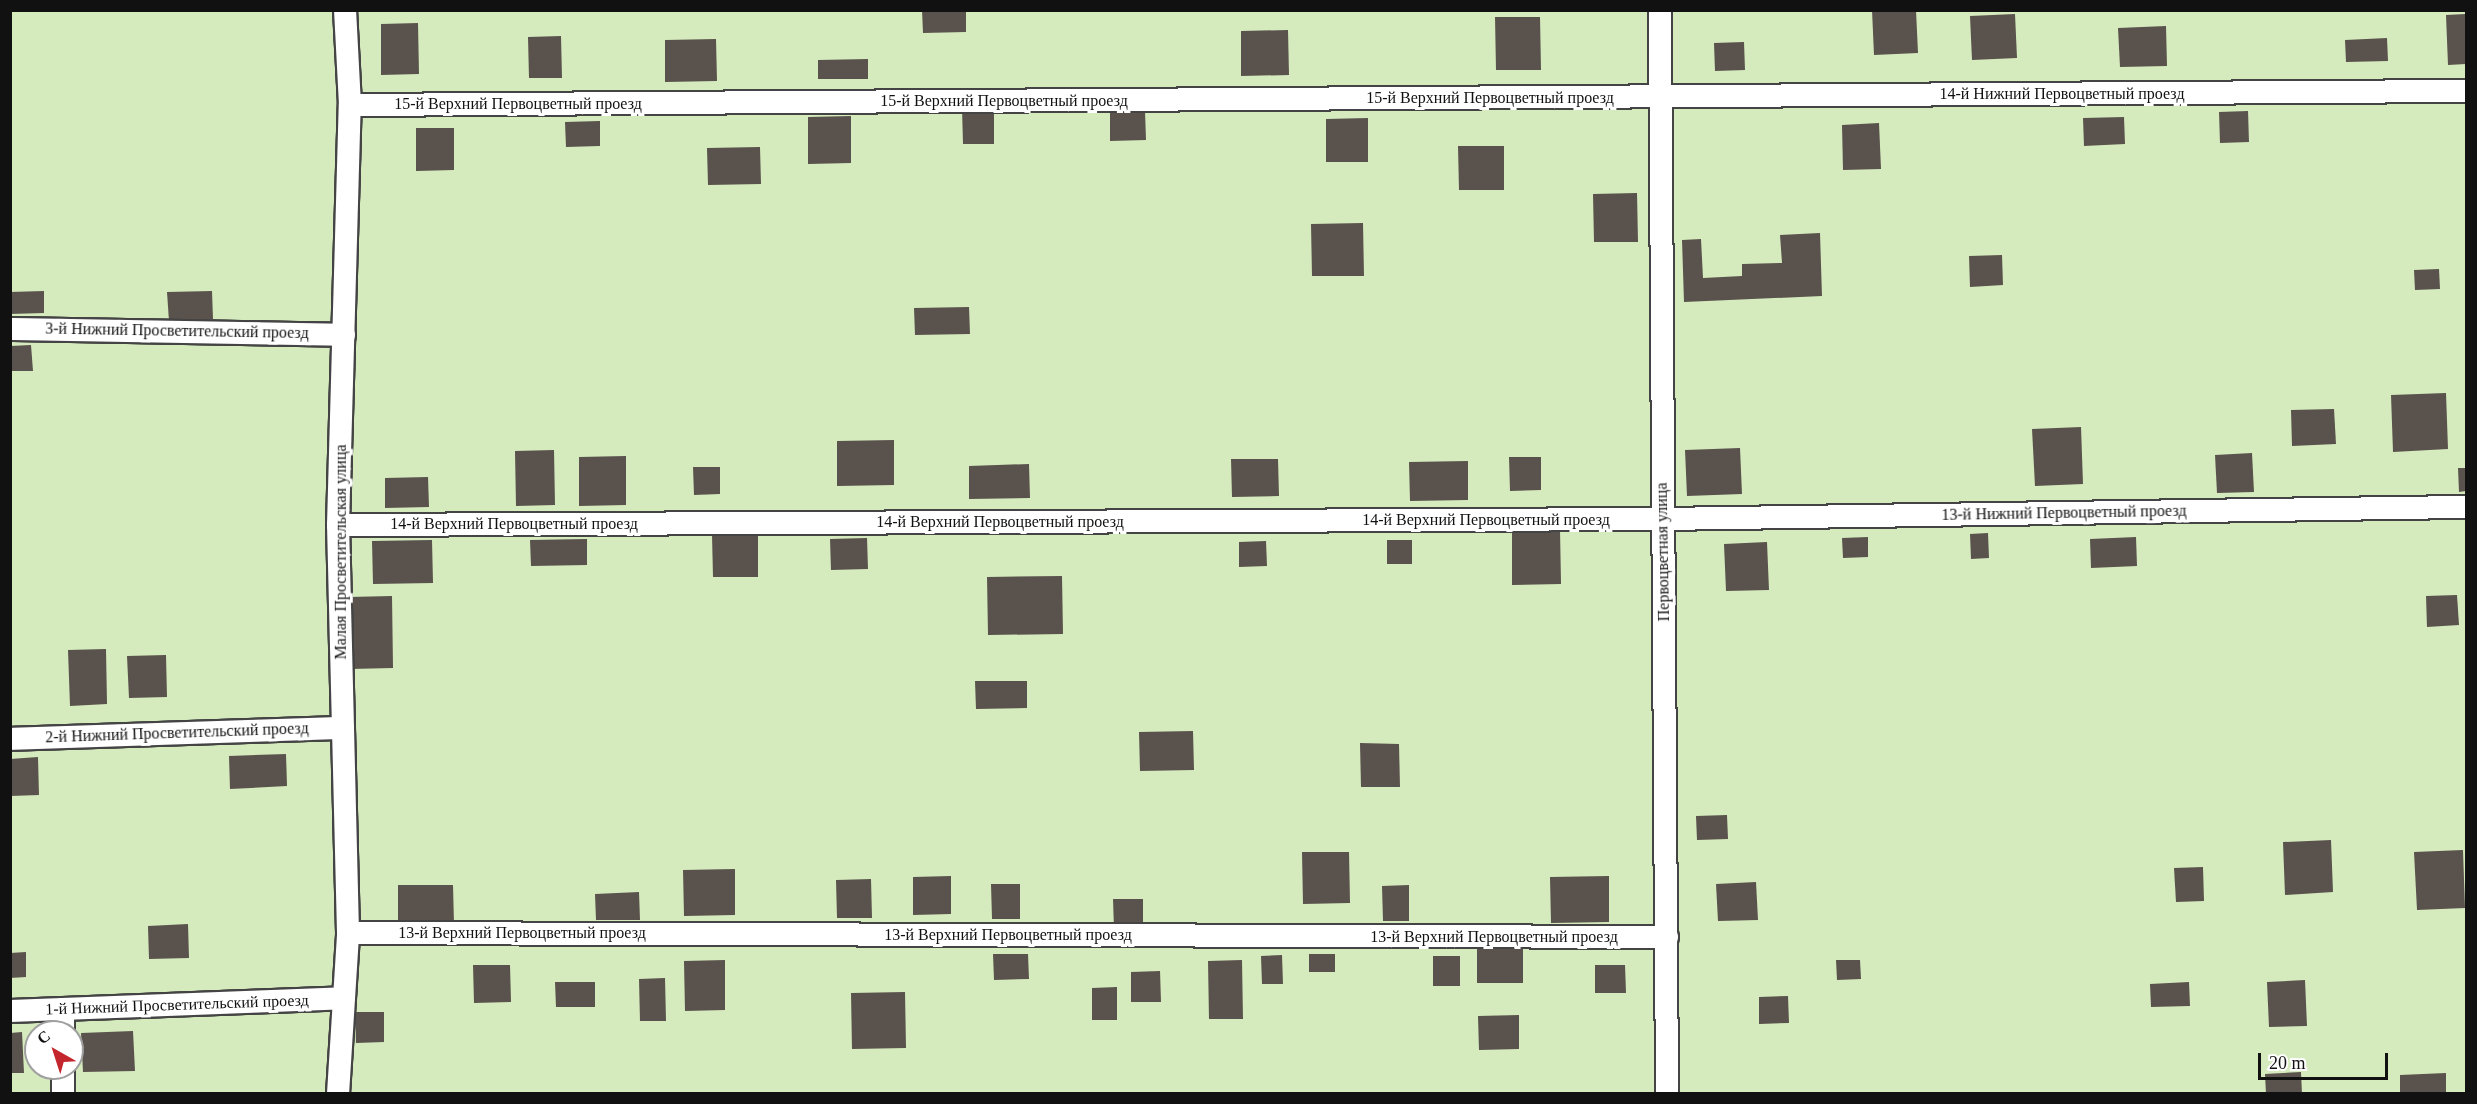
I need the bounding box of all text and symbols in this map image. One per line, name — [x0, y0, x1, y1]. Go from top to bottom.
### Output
street label: 14-й Нижний Первоцветный проезд — [1939, 84, 2185, 104]
street label: 15-й Верхний Первоцветный проезд — [1366, 88, 1614, 108]
street label: 15-й Верхний Первоцветный проезд — [880, 91, 1128, 111]
street label: 15-й Верхний Первоцветный проезд — [394, 94, 642, 114]
street label: 3-й Нижний Просветительский проезд — [45, 319, 309, 343]
street label: Малая Просветительская улица — [331, 444, 351, 660]
street label: Первоцветная улица — [1652, 482, 1674, 622]
street label: 13-й Нижний Первоцветный проезд — [1941, 501, 2187, 525]
street label: 14-й Верхний Первоцветный проезд — [1362, 510, 1610, 530]
street label: 14-й Верхний Первоцветный проезд — [876, 512, 1124, 532]
street label: 14-й Верхний Первоцветный проезд — [390, 514, 638, 534]
street label: 2-й Нижний Просветительский проезд — [45, 719, 309, 747]
street label: 13-й Верхний Первоцветный проезд — [398, 923, 646, 943]
street label: 13-й Верхний Первоцветный проезд — [884, 925, 1132, 945]
street label: 13-й Верхний Первоцветный проезд — [1370, 927, 1618, 947]
street label: 1-й Нижний Просветительский проезд — [45, 991, 309, 1019]
north arrow — [24, 1020, 84, 1080]
text: С — [34, 1027, 53, 1047]
scale bar — [2261, 1041, 2392, 1079]
text: 20 m — [2269, 1053, 2306, 1073]

